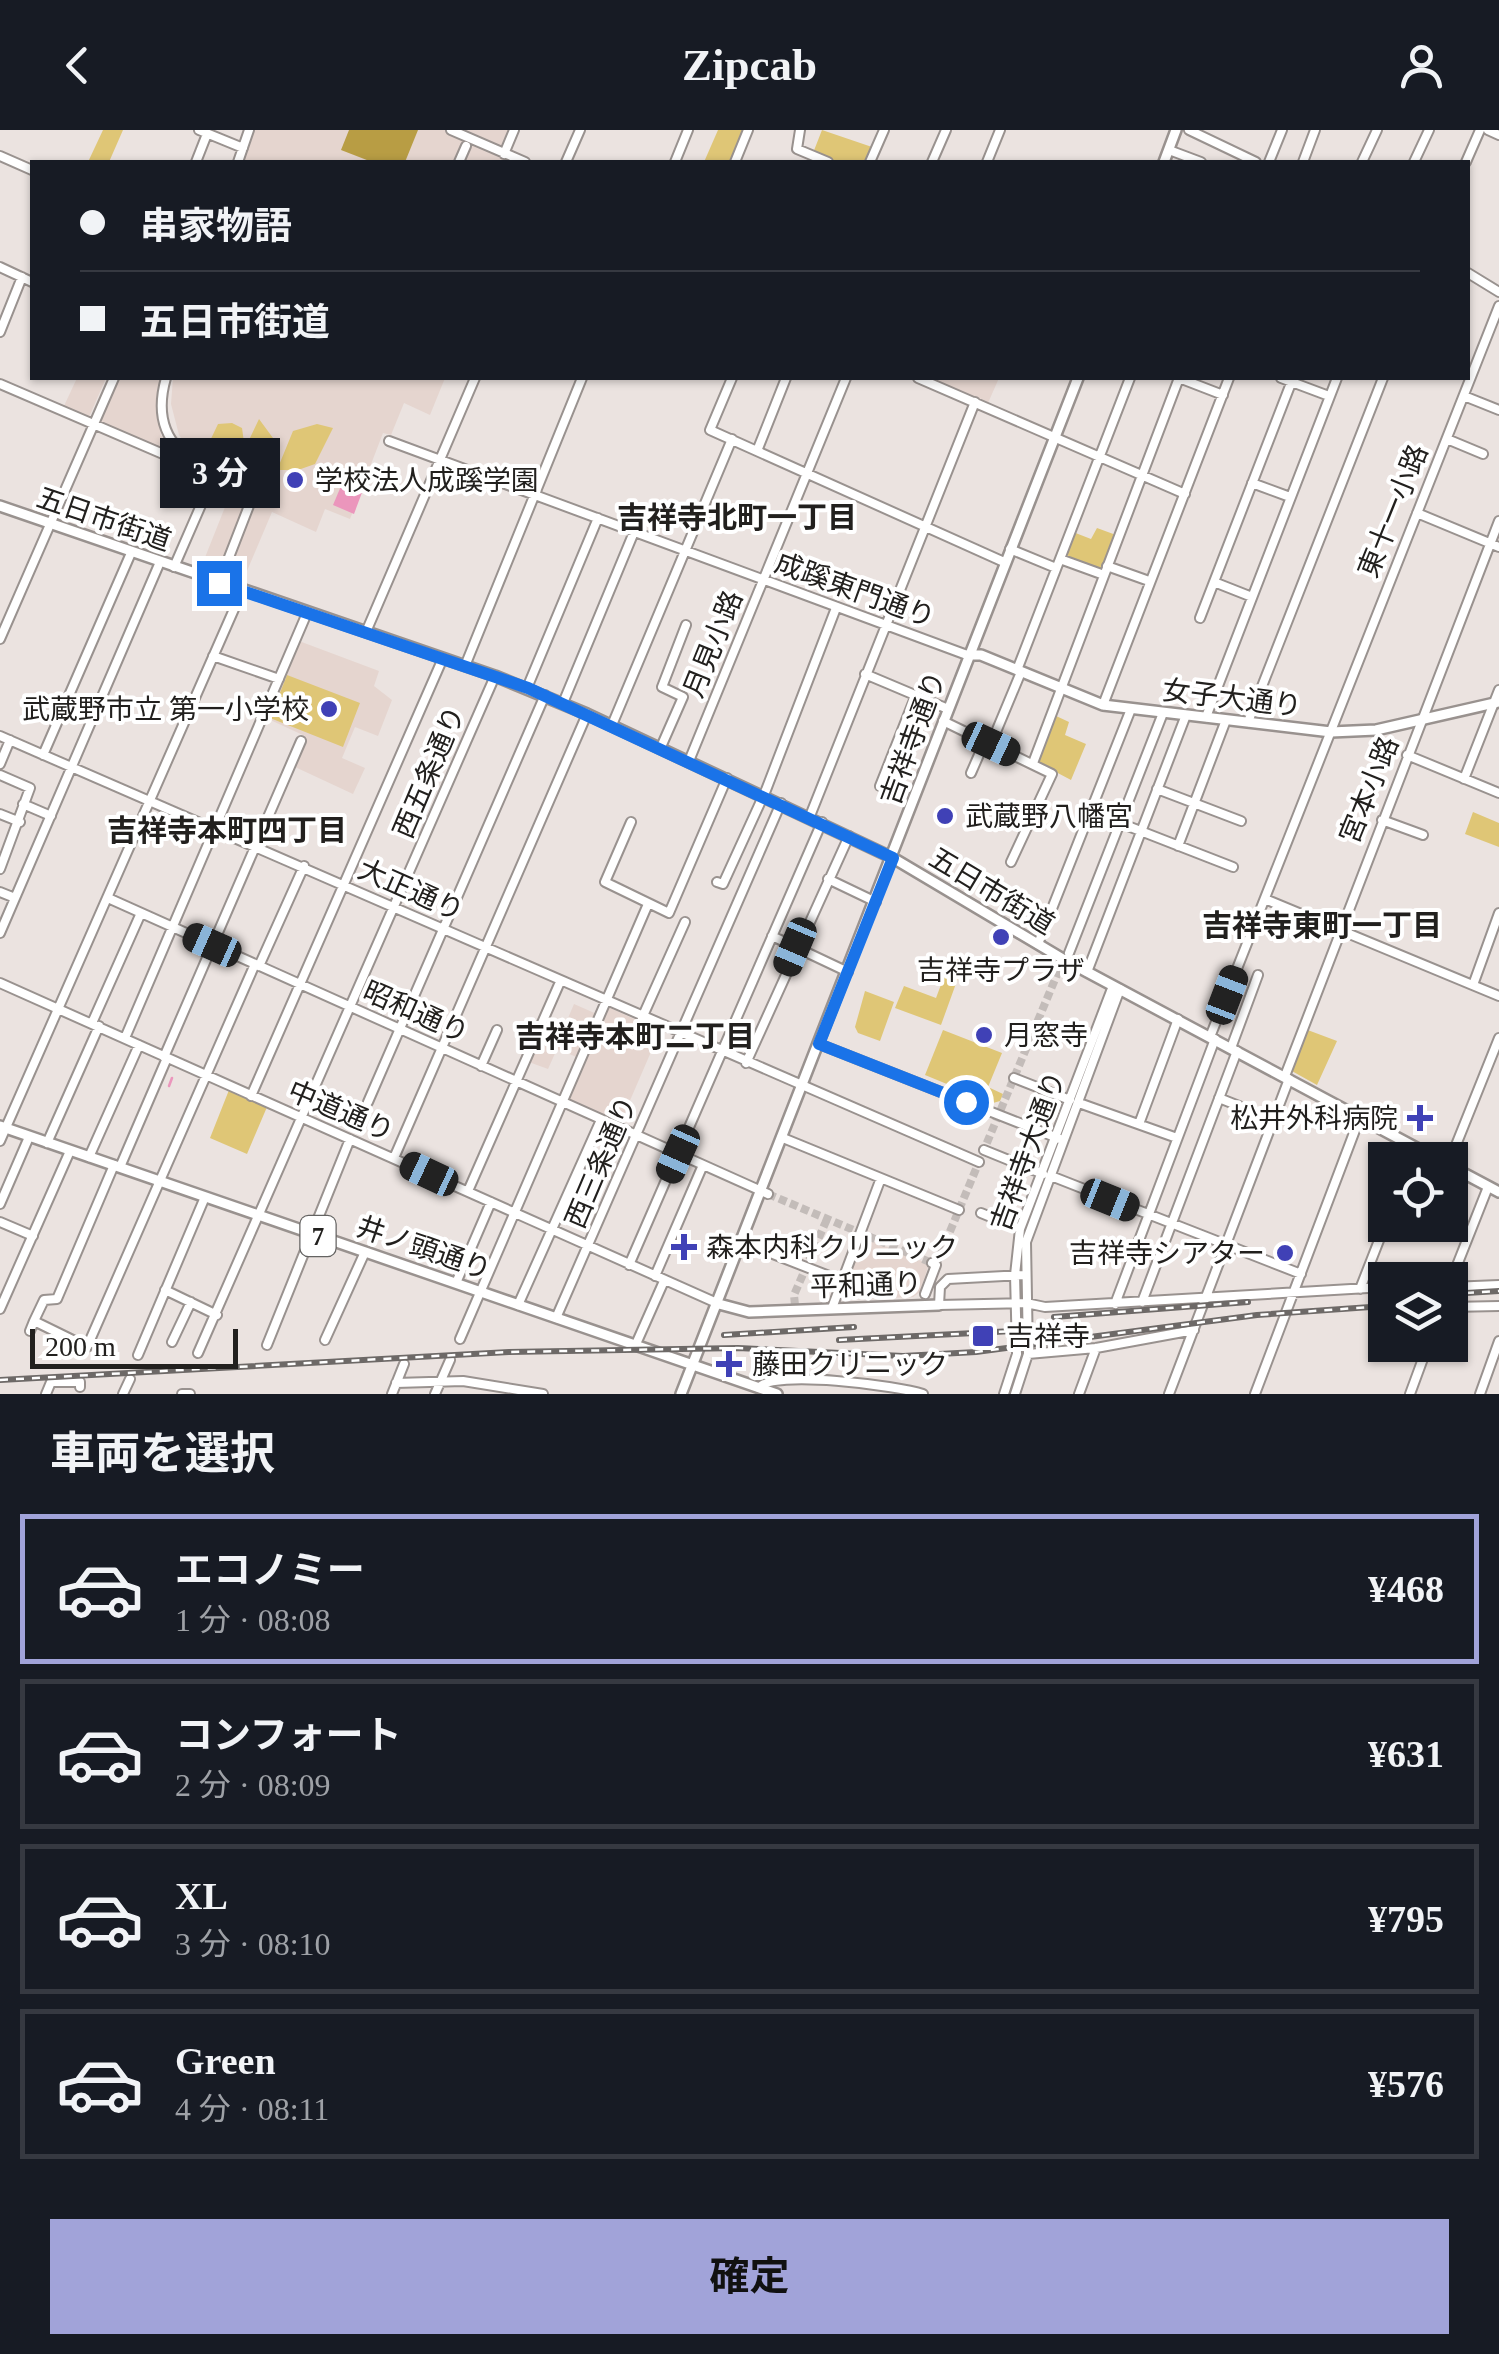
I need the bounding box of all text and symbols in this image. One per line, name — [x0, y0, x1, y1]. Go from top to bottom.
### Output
icon: back — [50, 38, 105, 93]
icon: person — [1394, 38, 1449, 93]
text: Zipcab — [682, 40, 817, 90]
text: 串家物語 — [140, 205, 292, 247]
text: 五日市街道 — [140, 301, 330, 343]
callout: 3 分 — [159, 438, 279, 508]
street label: 東十一小路 — [1352, 440, 1434, 582]
text: 3 分 — [192, 455, 248, 491]
place label: 学校法人成蹊学園 — [315, 465, 539, 496]
marker: 学校法人成蹊学園 — [284, 469, 306, 491]
street label: 五日市街道 — [33, 482, 175, 556]
district label: 吉祥寺北町一丁目 — [617, 501, 857, 534]
street label: 成蹊東門通り — [771, 547, 939, 633]
route end — [197, 561, 242, 606]
street label: 月見小路 — [678, 586, 748, 702]
street label: 吉祥寺通り — [874, 667, 952, 809]
street label: 女子大通り — [1161, 674, 1303, 722]
place label: 武蔵野市立 第一小学校 — [22, 694, 309, 725]
marker: 武蔵野市立 第一小学校 — [318, 698, 340, 720]
street label: 西五条通り — [387, 702, 471, 842]
car — [957, 718, 1025, 770]
street label: 宮本小路 — [1334, 732, 1404, 848]
place label: 武蔵野八幡宮 — [965, 801, 1133, 832]
marker: 武蔵野八幡宮 — [934, 805, 956, 827]
district label: 吉祥寺本町四丁目 — [107, 814, 347, 847]
street label: 五日市街道 — [924, 842, 1060, 940]
street label: 大正通り — [354, 853, 468, 927]
district label: 吉祥寺東町一丁目 — [1202, 909, 1442, 942]
car — [769, 914, 821, 980]
car — [178, 919, 246, 971]
marker: 吉祥寺プラザ — [990, 926, 1012, 948]
place label: 吉祥寺プラザ — [917, 955, 1085, 986]
car — [1202, 962, 1252, 1028]
street label: 昭和通り — [359, 975, 473, 1049]
district label: 吉祥寺本町二丁目 — [515, 1020, 755, 1053]
place label: 月窓寺 — [1004, 1020, 1088, 1051]
marker: 月窓寺 — [973, 1024, 995, 1046]
street label: 吉祥寺大通り — [985, 1067, 1071, 1235]
street label: 中道通り — [283, 1075, 399, 1147]
route start — [944, 1080, 989, 1125]
street label: 西三条通り — [559, 1092, 643, 1232]
place label: 松井外科病院 — [1230, 1103, 1398, 1134]
marker: 松井外科病院 — [1407, 1105, 1433, 1131]
car — [652, 1120, 704, 1188]
map controls — [1368, 1142, 1468, 1362]
button: locate — [1368, 1142, 1468, 1242]
car — [395, 1148, 463, 1200]
car — [1077, 1175, 1143, 1225]
street label: 井ノ頭通り — [353, 1211, 495, 1285]
road number: 7 — [300, 1216, 336, 1256]
place label: 森本内科クリニック — [706, 1232, 958, 1263]
marker: 森本内科クリニック — [671, 1234, 697, 1260]
place label: 吉祥寺シアター — [1069, 1238, 1265, 1269]
marker: 吉祥寺シアター — [1274, 1242, 1296, 1264]
button: layers — [1368, 1262, 1468, 1362]
street label: 平和通り — [809, 1268, 923, 1302]
place label: 吉祥寺 — [1006, 1321, 1090, 1352]
marker: 吉祥寺 — [970, 1323, 996, 1349]
scale bar — [30, 1324, 238, 1368]
text: 200 m — [45, 1331, 116, 1362]
place label: 藤田クリニック — [752, 1349, 948, 1380]
marker: 藤田クリニック — [716, 1351, 742, 1377]
text: 車両を選択 — [50, 1429, 275, 1479]
icon: car — [55, 1544, 145, 1634]
text: エコノミー — [175, 1549, 365, 1591]
text: ¥468 — [1368, 1568, 1444, 1610]
text: 1 分 · 08:08 — [175, 1602, 331, 1638]
icon: car — [55, 1709, 145, 1799]
text: コンフォート — [175, 1714, 402, 1756]
text: ¥631 — [1368, 1733, 1444, 1775]
text: 2 分 · 08:09 — [175, 1767, 331, 1803]
icon: car — [55, 1874, 145, 1964]
text: XL — [175, 1875, 228, 1917]
text: ¥795 — [1368, 1898, 1444, 1940]
text: 3 分 · 08:10 — [175, 1926, 331, 1962]
icon: car — [55, 2039, 145, 2129]
text: Green — [175, 2040, 276, 2082]
text: ¥576 — [1368, 2063, 1444, 2105]
text: 4 分 · 08:11 — [175, 2091, 329, 2127]
button: 確定 — [50, 2219, 1449, 2334]

